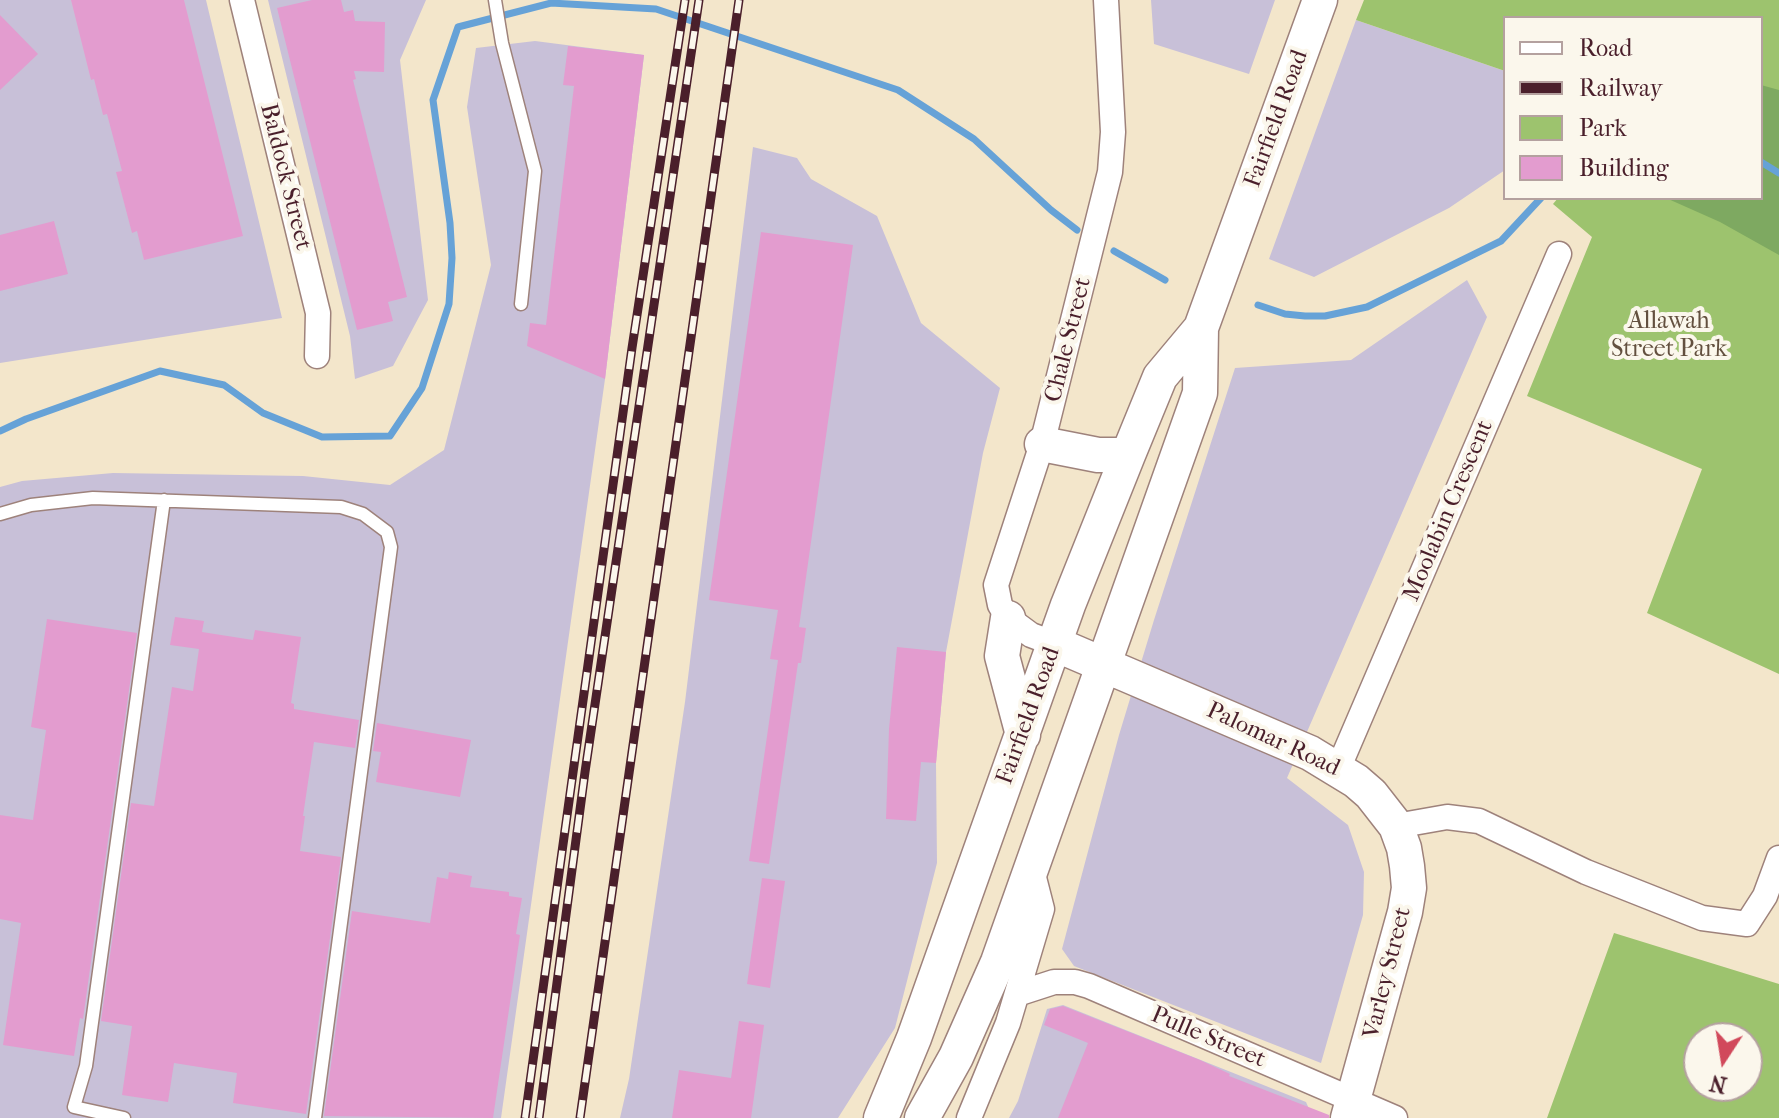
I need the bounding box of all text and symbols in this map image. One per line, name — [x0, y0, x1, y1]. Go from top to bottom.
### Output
legend — [1503, 16, 1763, 200]
text: Road — [1579, 34, 1632, 62]
street label: Fairfield Road — [1239, 46, 1315, 192]
text: Railway — [1579, 74, 1662, 102]
street label: Baldock Street — [253, 101, 317, 253]
text: Park — [1579, 114, 1627, 142]
text: Building — [1579, 154, 1669, 182]
street label: Chale Street — [1040, 275, 1098, 405]
park label: Allawah Street Park — [1611, 308, 1727, 364]
street label: Moolabin Crescent — [1398, 416, 1500, 606]
street label: Fairfield Road — [991, 643, 1067, 789]
street label: Palomar Road — [1202, 697, 1344, 783]
street label: Varley Street — [1358, 904, 1418, 1042]
street label: Pulle Street — [1146, 1001, 1270, 1075]
north arrow — [1683, 1022, 1763, 1102]
text: N — [1708, 1069, 1729, 1098]

